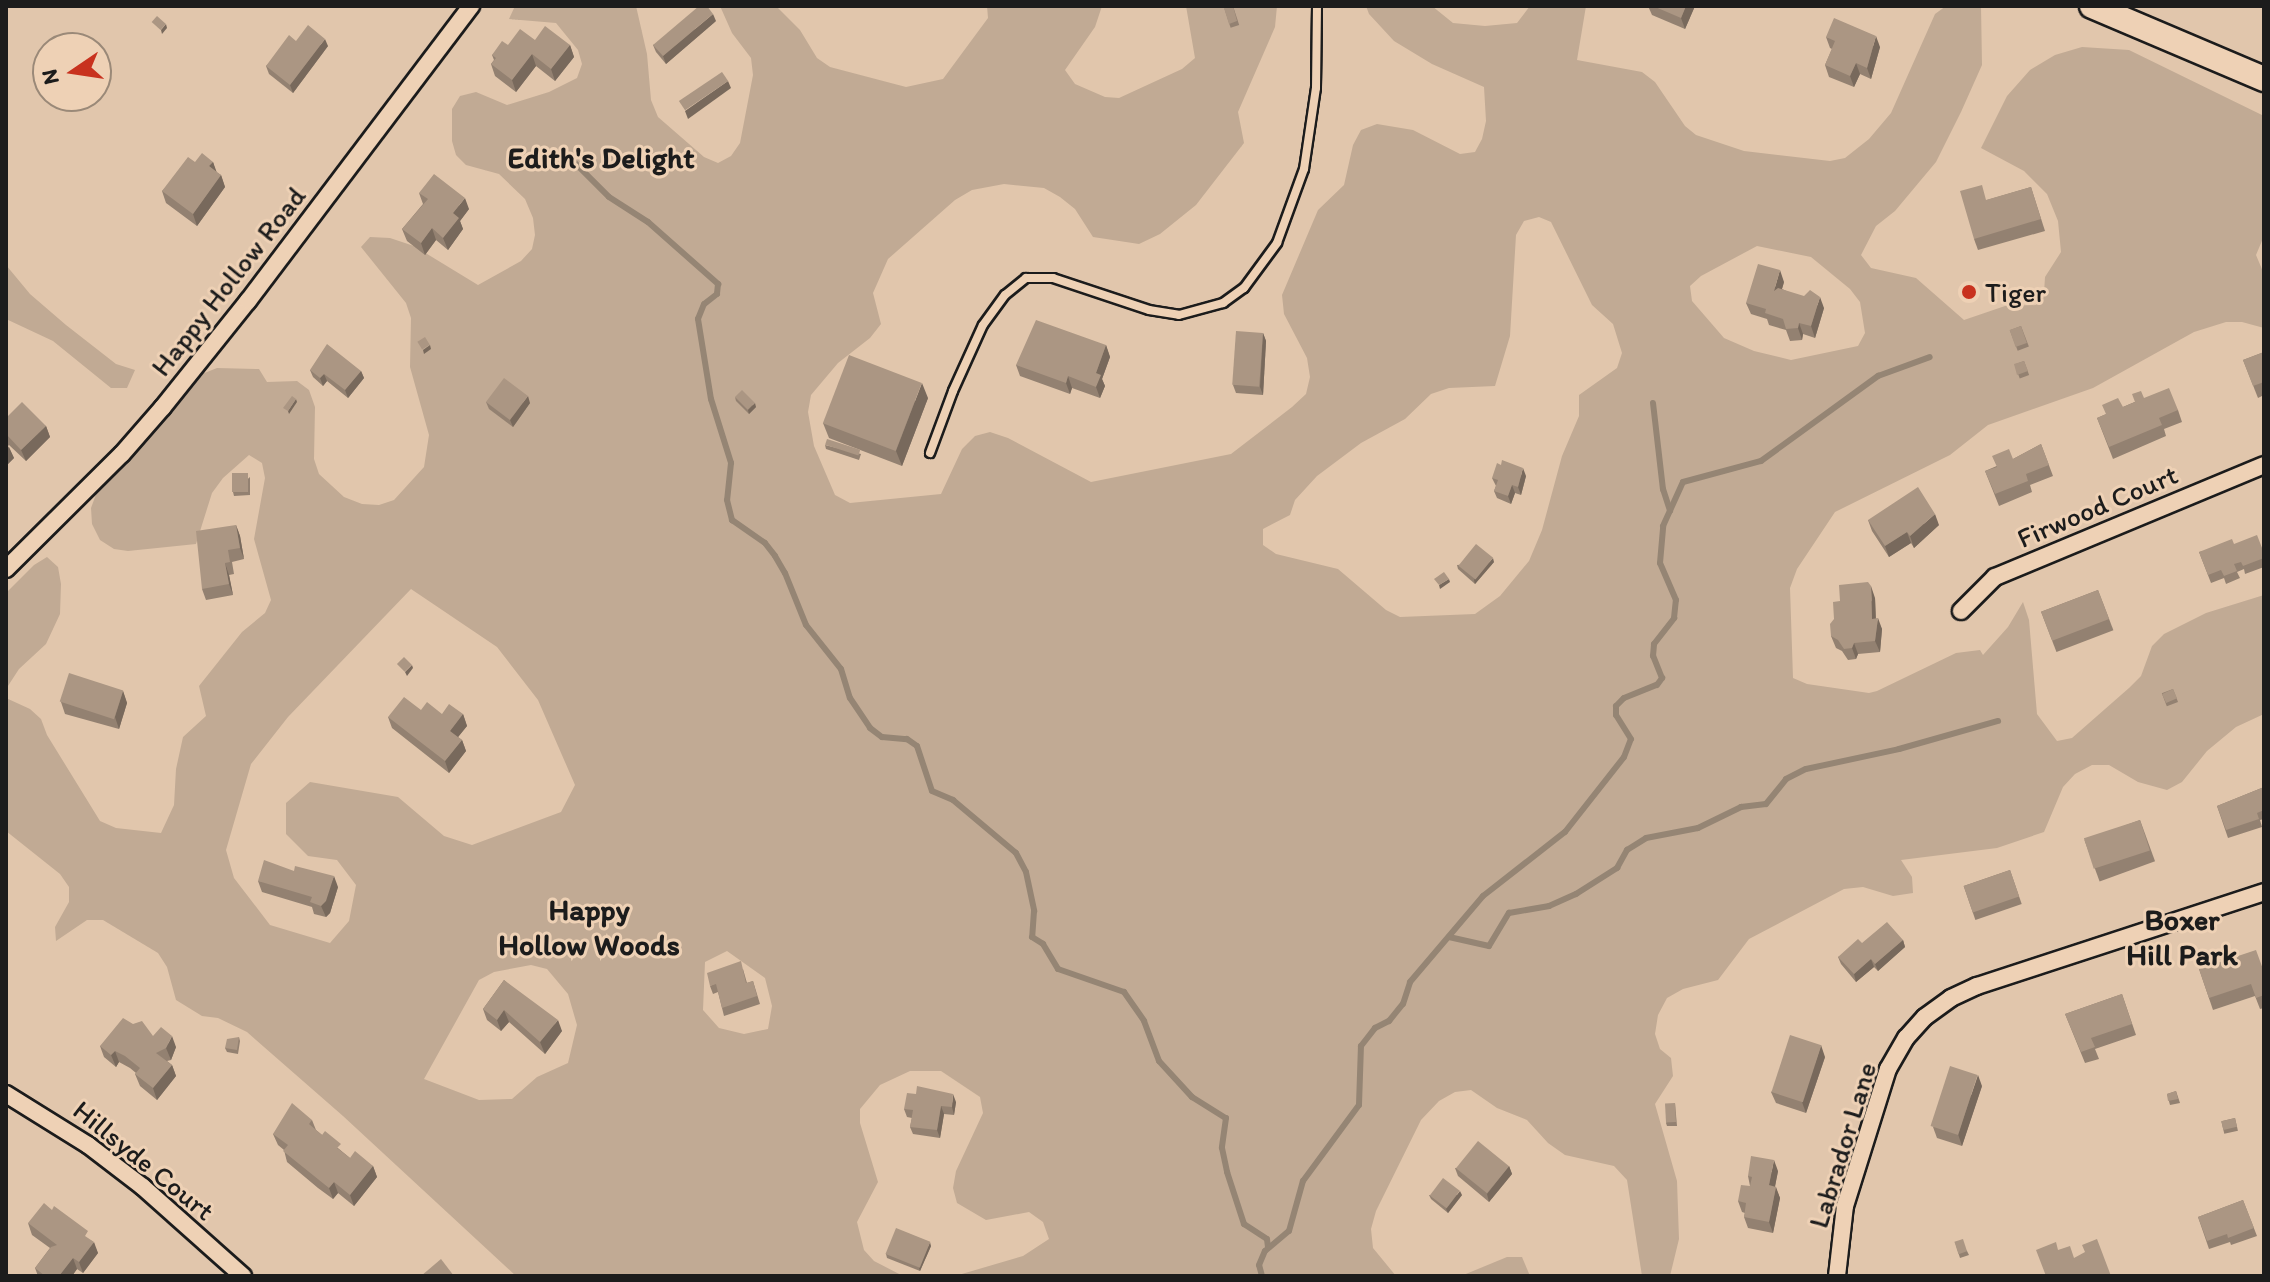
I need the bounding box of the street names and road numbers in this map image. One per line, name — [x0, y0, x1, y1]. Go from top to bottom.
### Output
street label: Happy Hollow Road — [143, 179, 313, 383]
street label: Firwood Court — [2012, 457, 2182, 555]
street label: Labrador Lane — [1801, 1058, 1883, 1232]
street label: Hillsyde Court — [67, 1093, 221, 1227]

